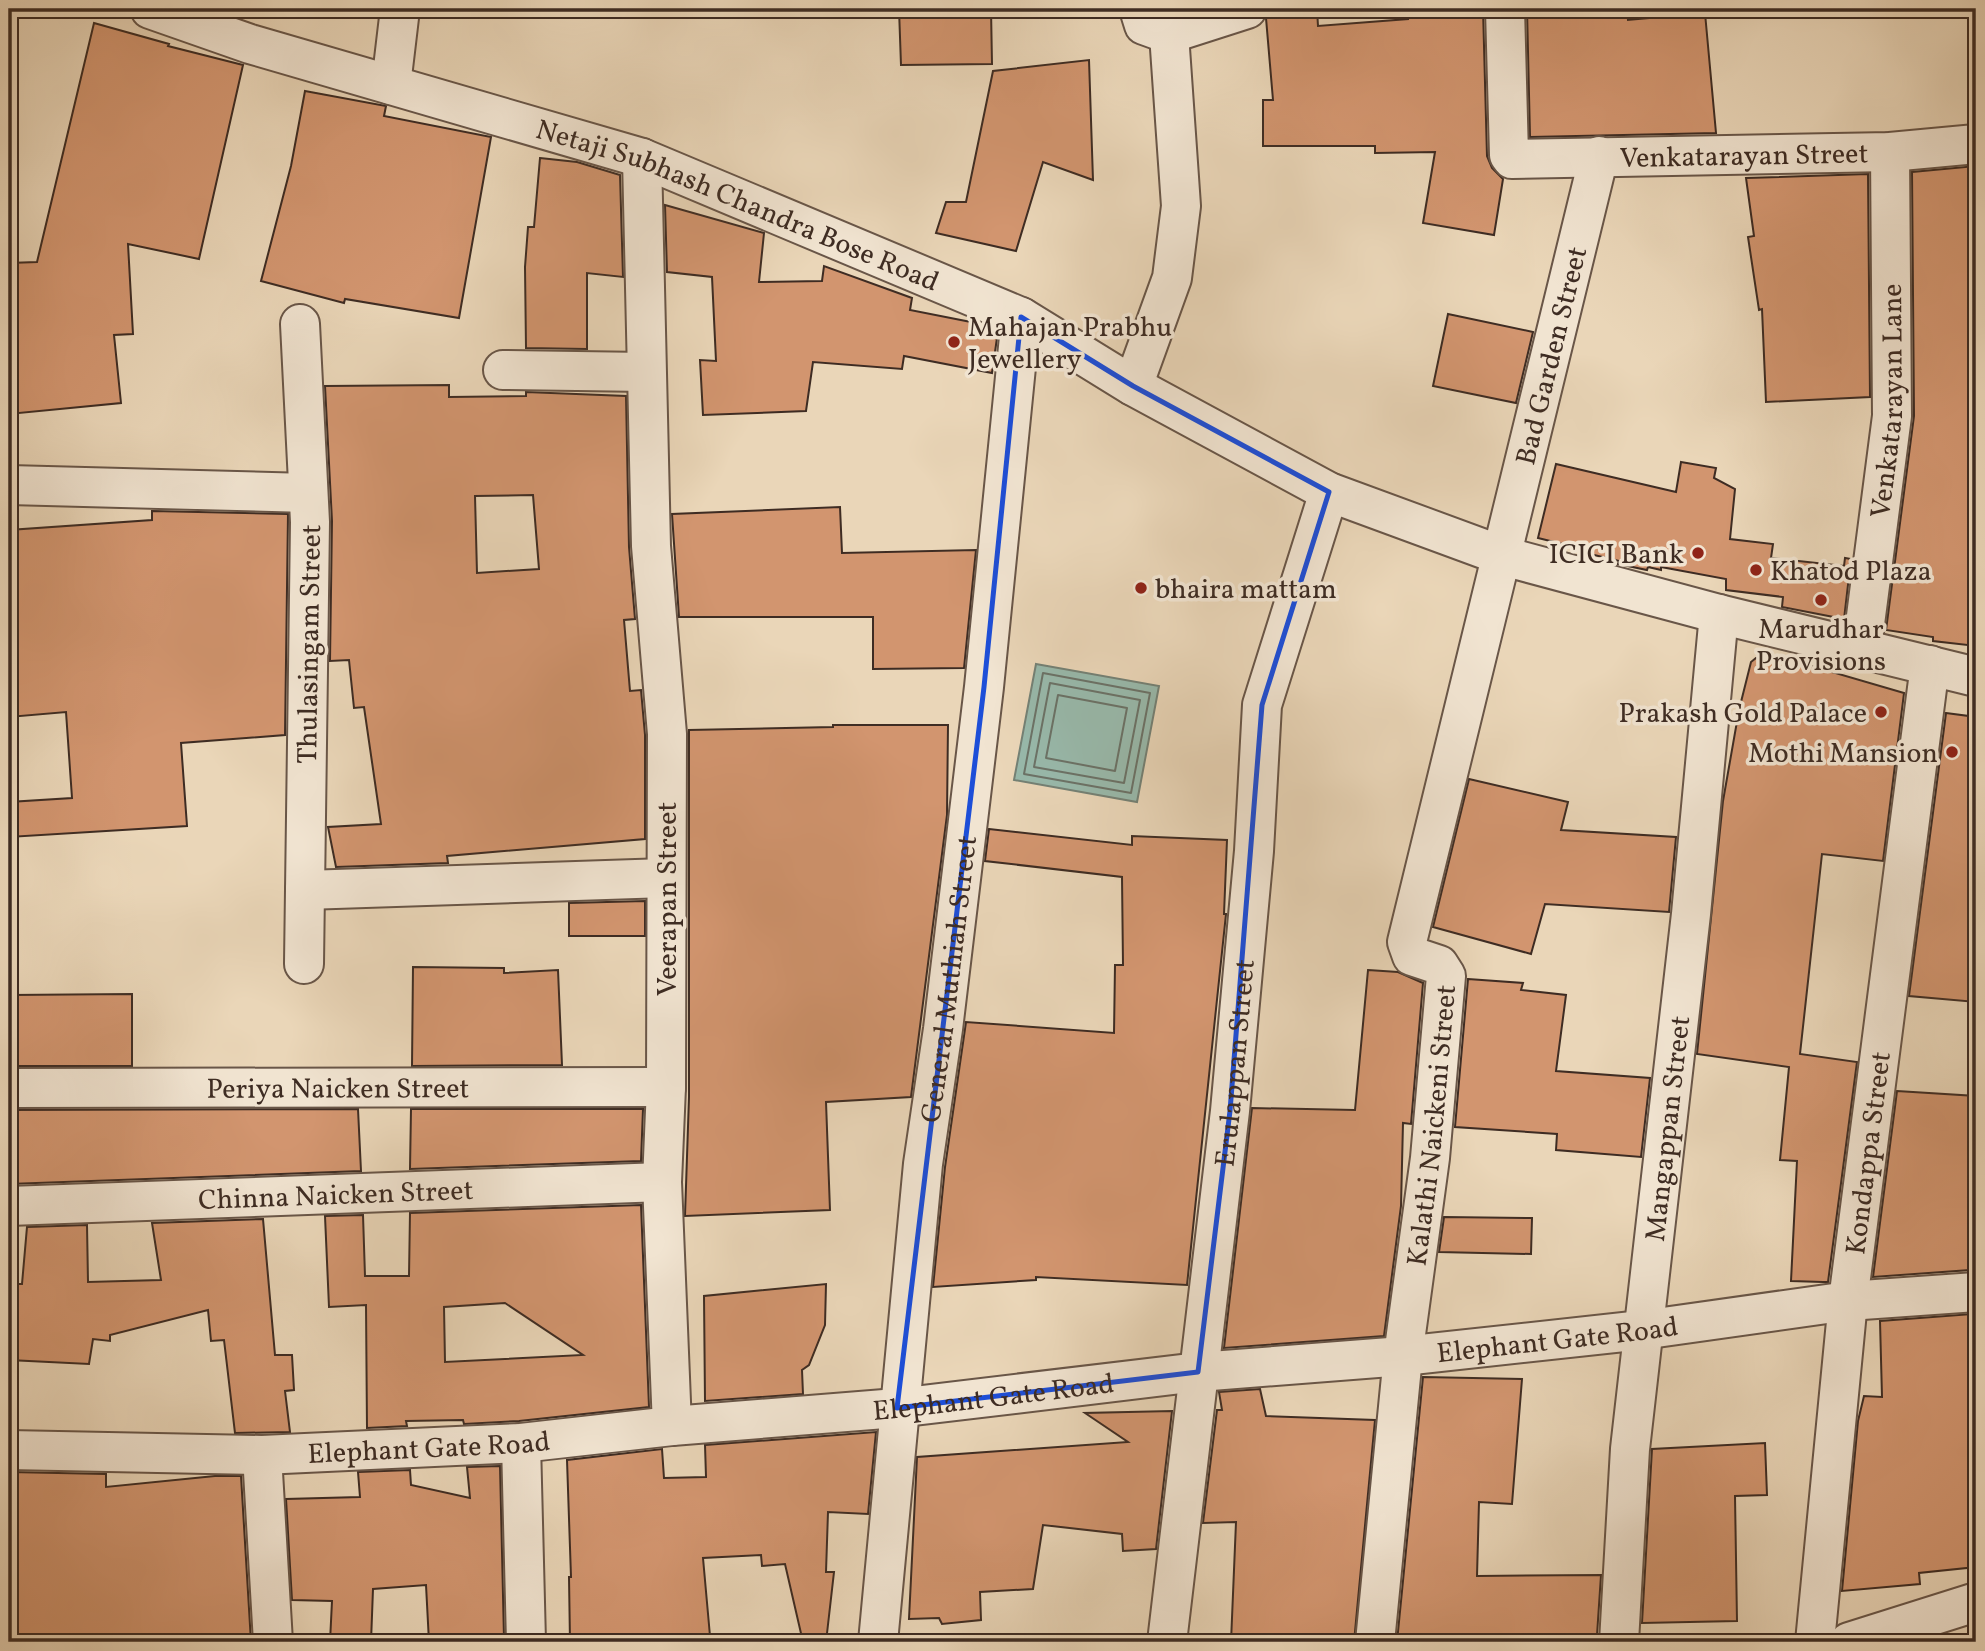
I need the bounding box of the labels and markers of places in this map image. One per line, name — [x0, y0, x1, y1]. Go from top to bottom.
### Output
place label: Mahajan Prabhu Jewellery — [968, 309, 1172, 380]
marker: Mahajan Prabhu Jewellery — [946, 334, 962, 350]
place label: ICICI Bank — [1549, 536, 1684, 575]
marker: ICICI Bank — [1690, 545, 1706, 561]
place label: Khatod Plaza — [1770, 553, 1932, 592]
marker: Khatod Plaza — [1748, 562, 1764, 578]
place label: bhaira mattam — [1155, 571, 1337, 610]
marker: bhaira mattam — [1133, 580, 1149, 596]
marker: Marudhar Provisions — [1813, 592, 1829, 608]
place label: Marudhar Provisions — [1756, 611, 1886, 682]
place label: Prakash Gold Palace — [1618, 695, 1867, 734]
marker: Prakash Gold Palace — [1873, 704, 1889, 720]
place label: Mothi Mansion — [1748, 735, 1938, 774]
marker: Mothi Mansion — [1944, 744, 1960, 760]

